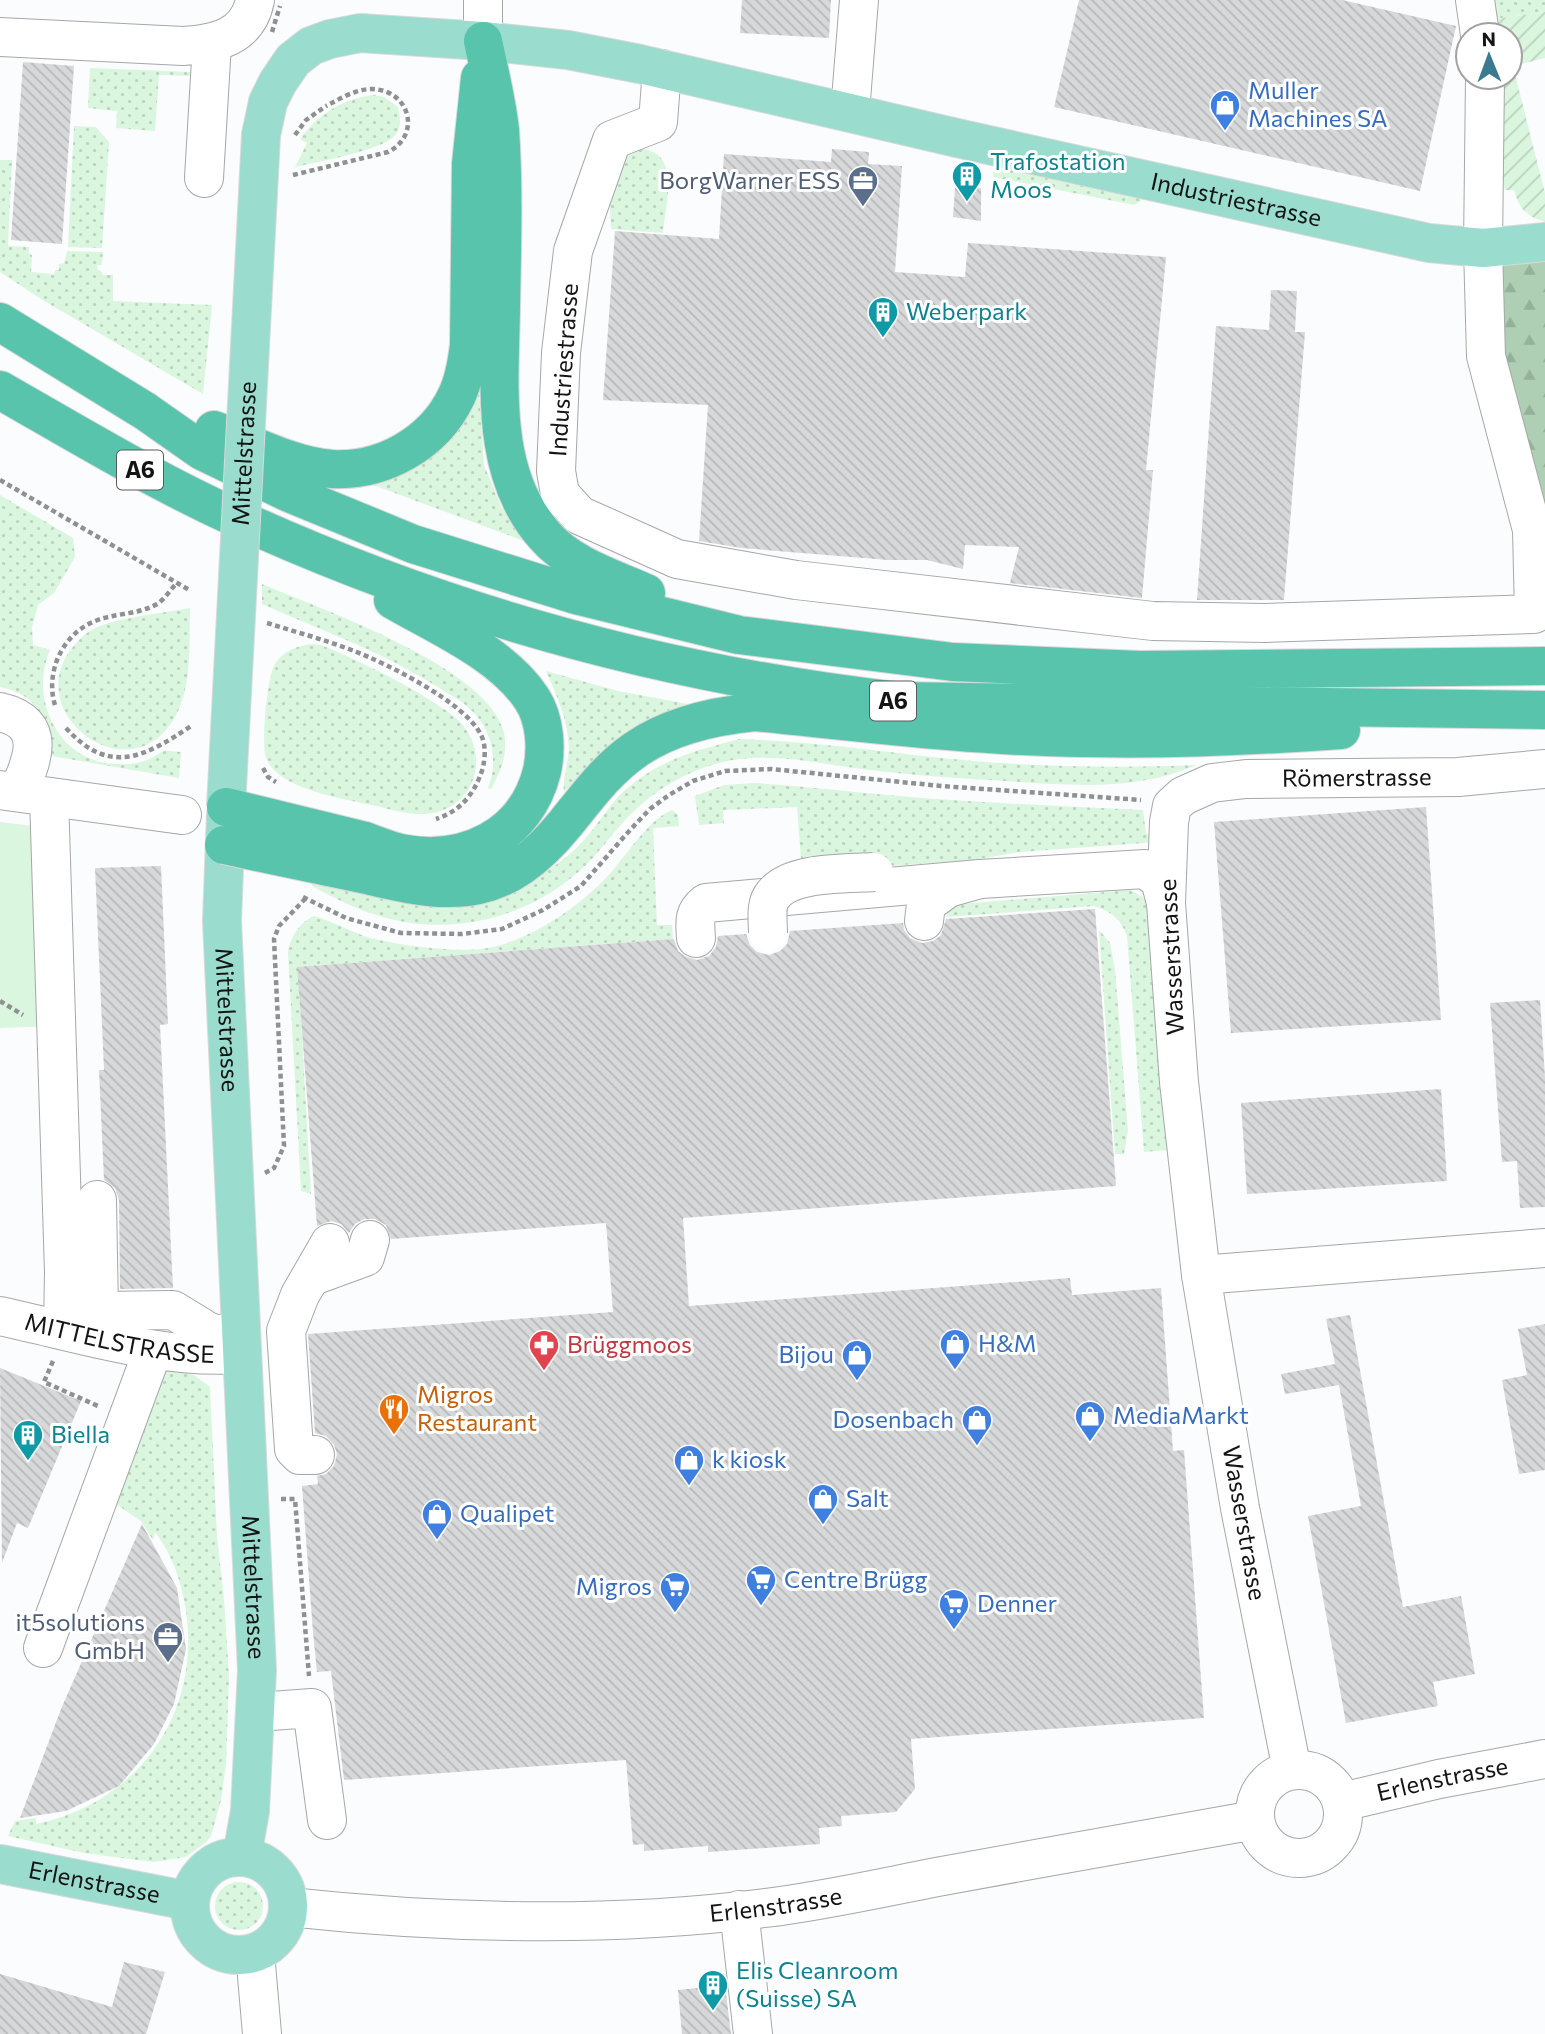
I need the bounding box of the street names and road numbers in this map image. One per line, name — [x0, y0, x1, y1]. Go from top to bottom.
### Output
street label: Industriestrasse — [1148, 166, 1325, 232]
street label: Industriestrasse — [542, 282, 583, 458]
street label: Mittelstrasse — [225, 380, 261, 526]
road number: A6 — [117, 450, 163, 490]
road number: A6 — [870, 681, 916, 720]
street label: Römerstrasse — [1282, 761, 1432, 792]
street label: Wasserstrasse — [1152, 878, 1189, 1036]
street label: Mittelstrasse — [210, 947, 246, 1093]
street label: MITTELSTRASSE — [22, 1306, 215, 1368]
street label: Wasserstrasse — [1218, 1443, 1273, 1602]
street label: Mittelstrasse — [237, 1514, 272, 1660]
street label: Erlenstrasse — [1374, 1750, 1510, 1806]
street label: Erlenstrasse — [26, 1854, 163, 1908]
street label: Erlenstrasse — [708, 1880, 844, 1927]

